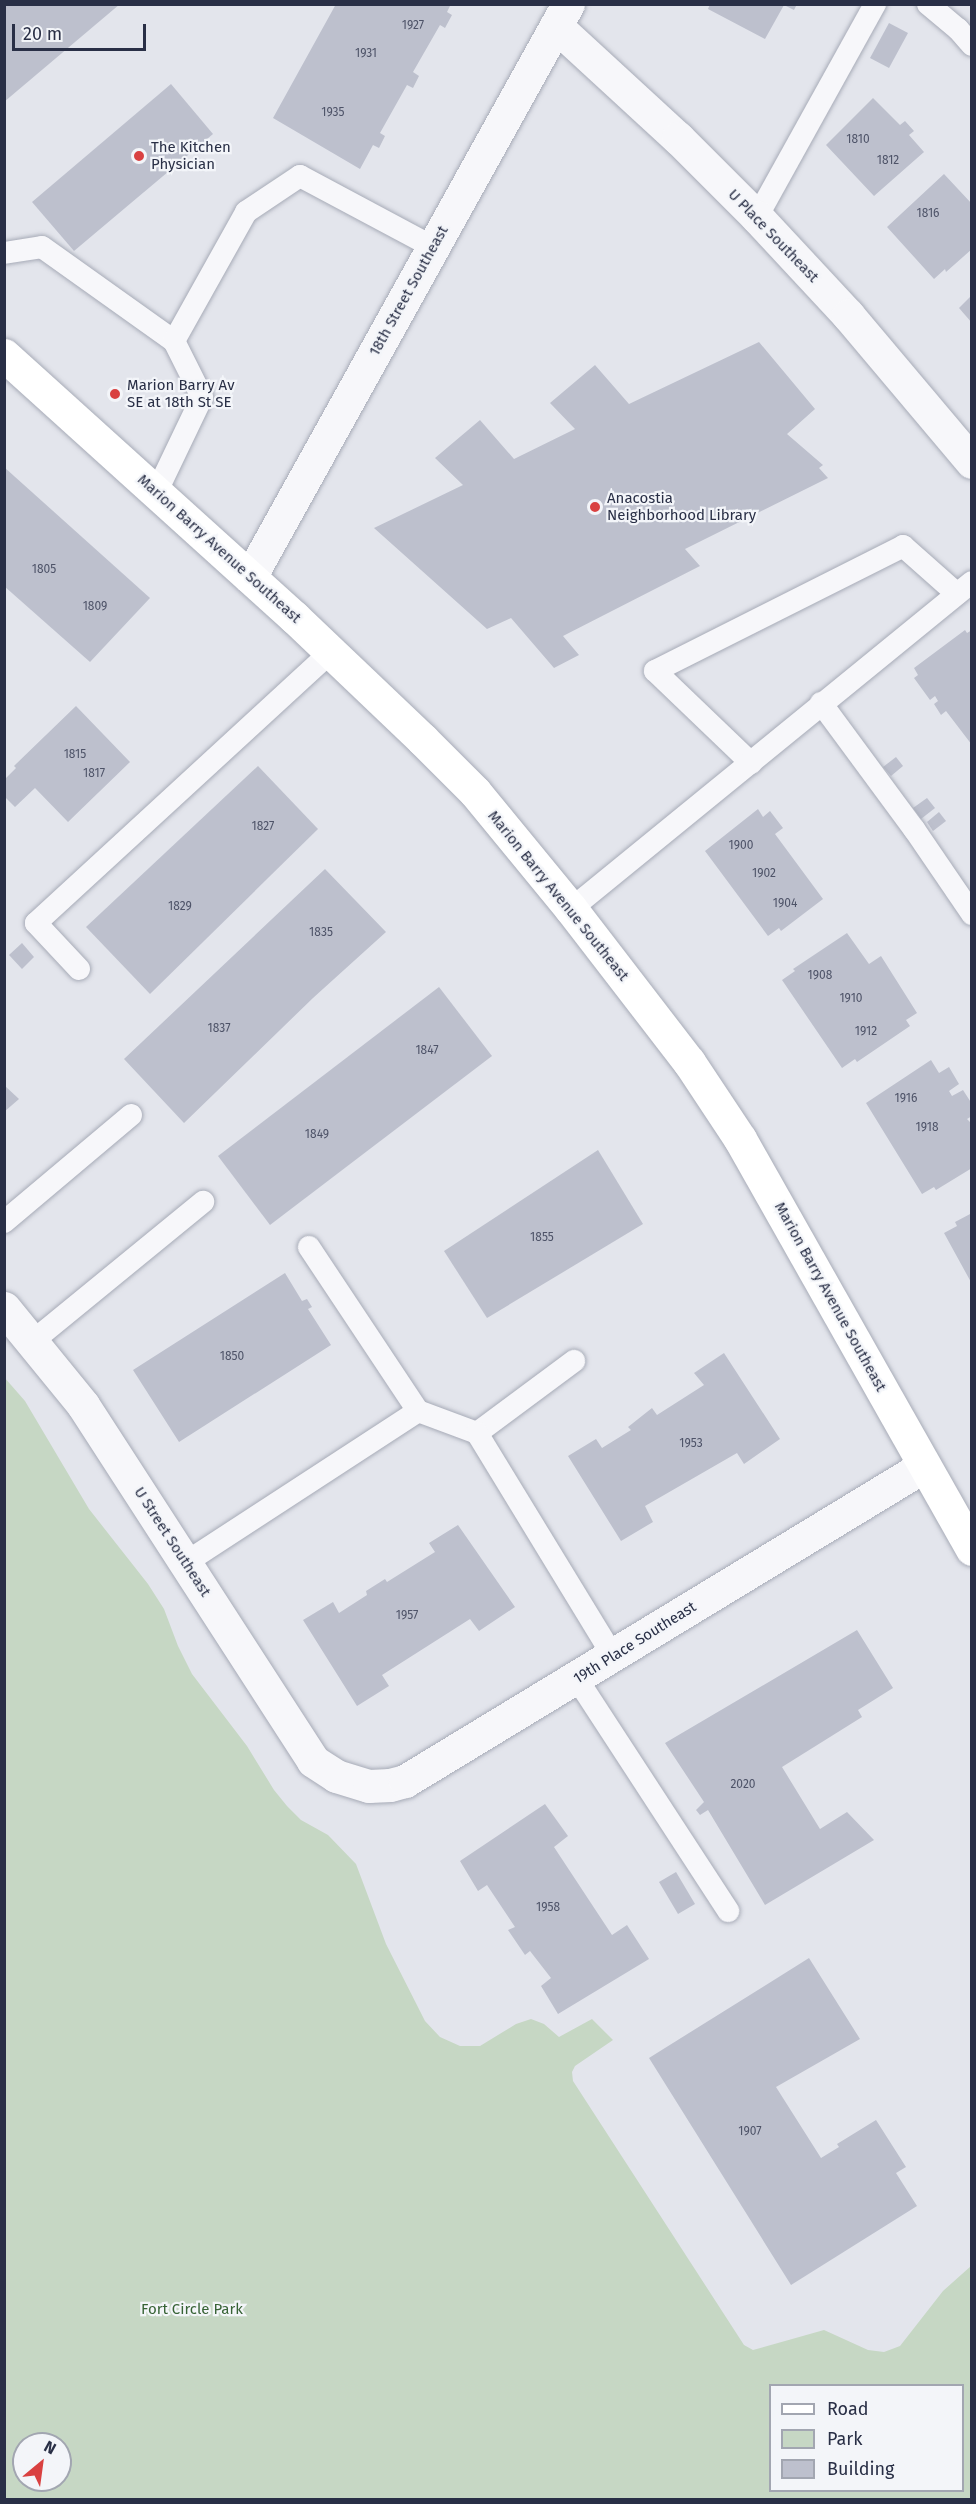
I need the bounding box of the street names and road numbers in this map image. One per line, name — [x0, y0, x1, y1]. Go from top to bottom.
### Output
street label: U Place Southeast — [724, 186, 822, 286]
street label: 18th Street Southeast — [366, 223, 452, 359]
street label: Marion Barry Avenue Southeast — [134, 471, 304, 627]
street label: Marion Barry Avenue Southeast — [484, 807, 632, 985]
street label: Marion Barry Avenue Southeast — [770, 1199, 890, 1395]
street label: U Street Southeast — [130, 1484, 214, 1600]
street label: 19th Place Southeast — [570, 1598, 700, 1688]

